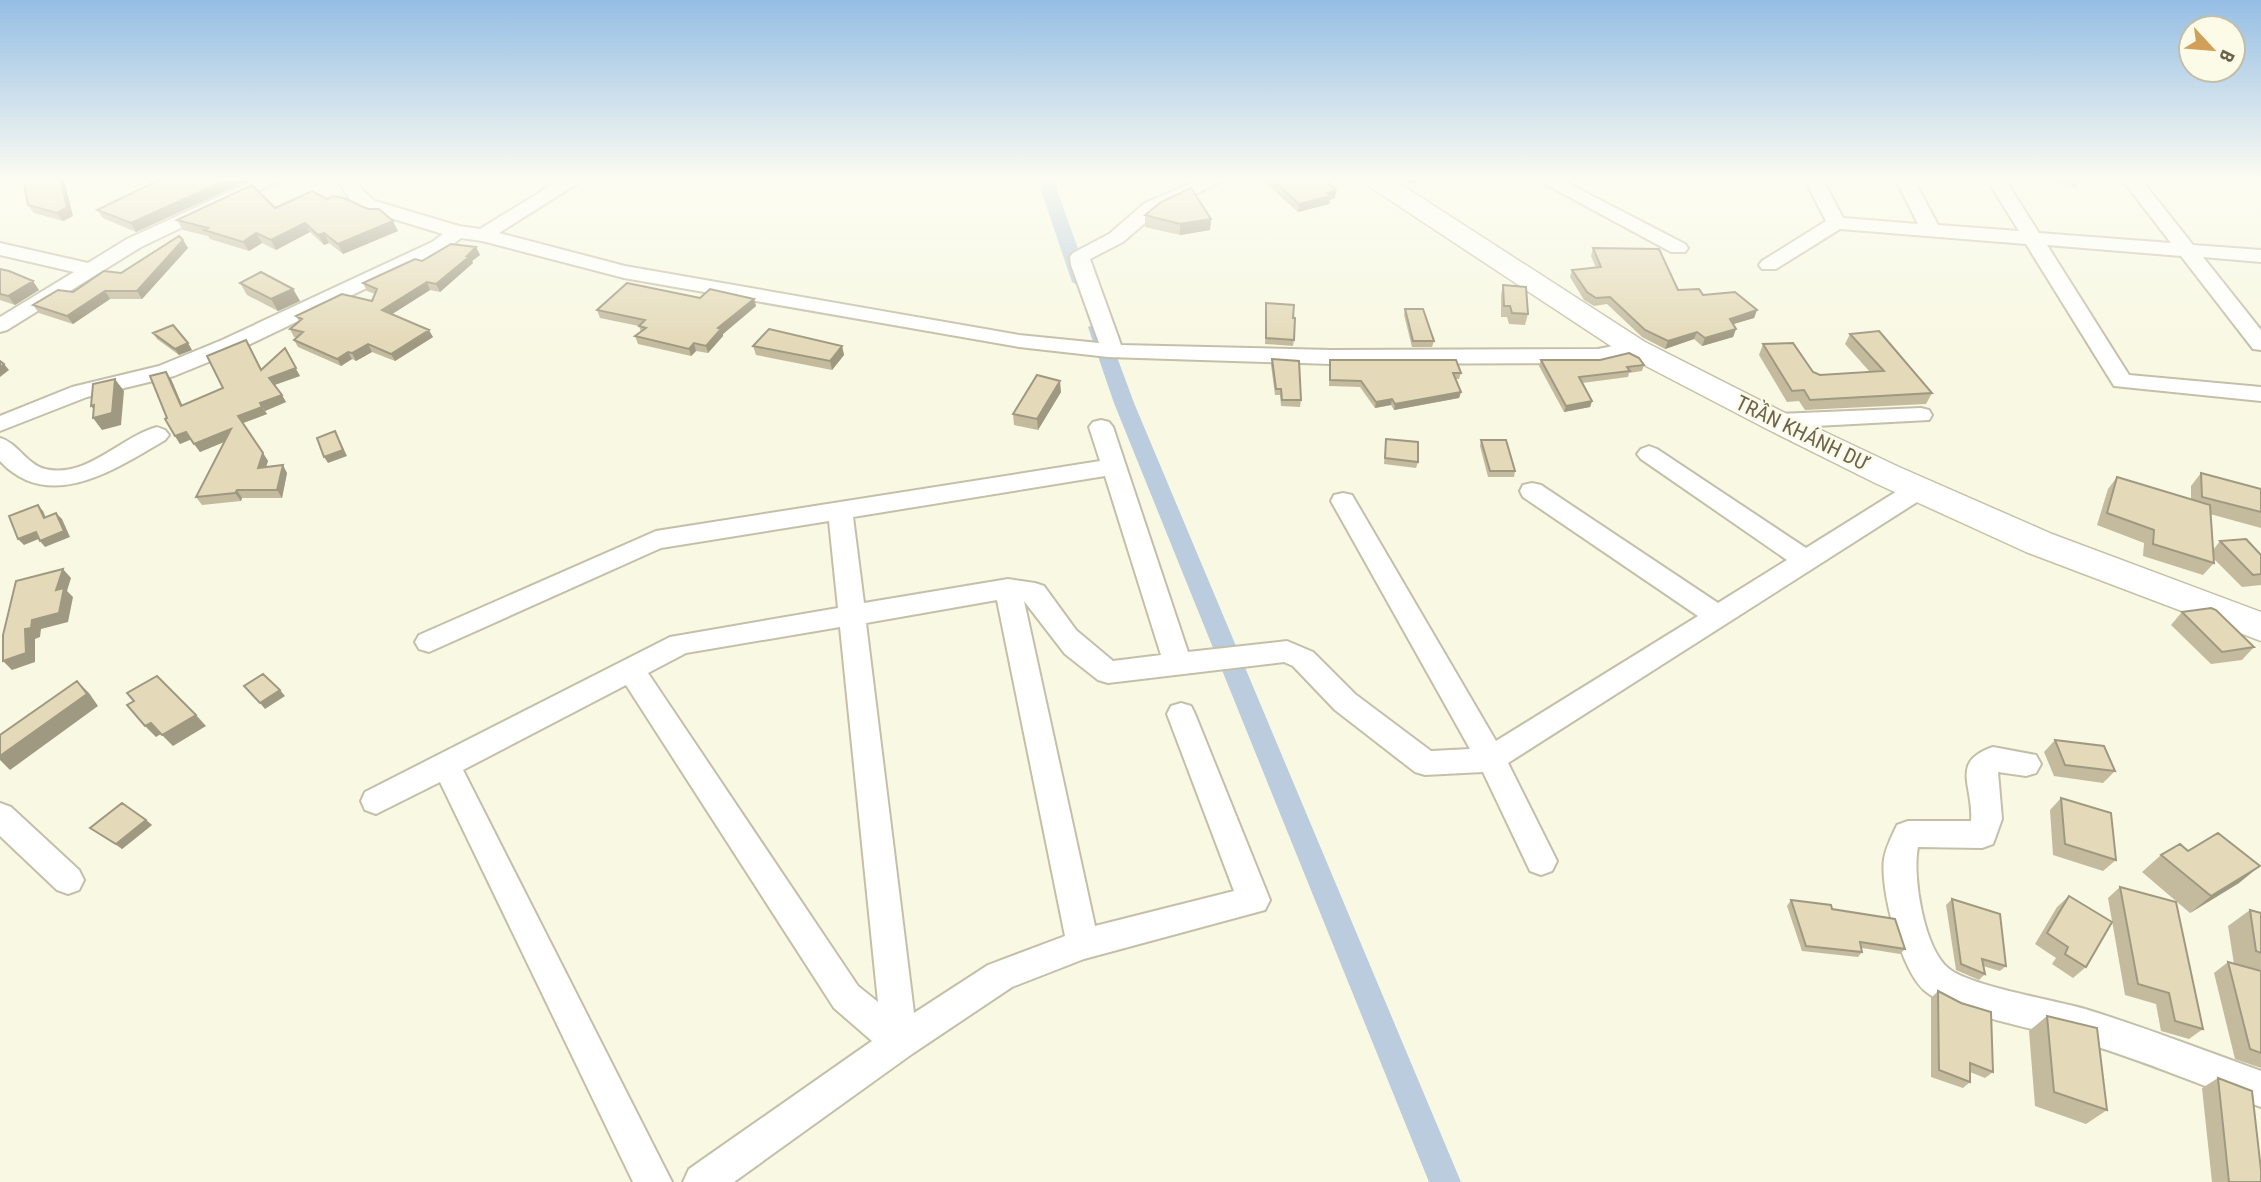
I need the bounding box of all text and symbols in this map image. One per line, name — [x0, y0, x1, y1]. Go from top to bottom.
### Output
north arrow — [2177, 14, 2247, 84]
text: B — [2214, 46, 2240, 66]
street label: TRẦN KHÁNH DƯ — [1732, 390, 1874, 476]

